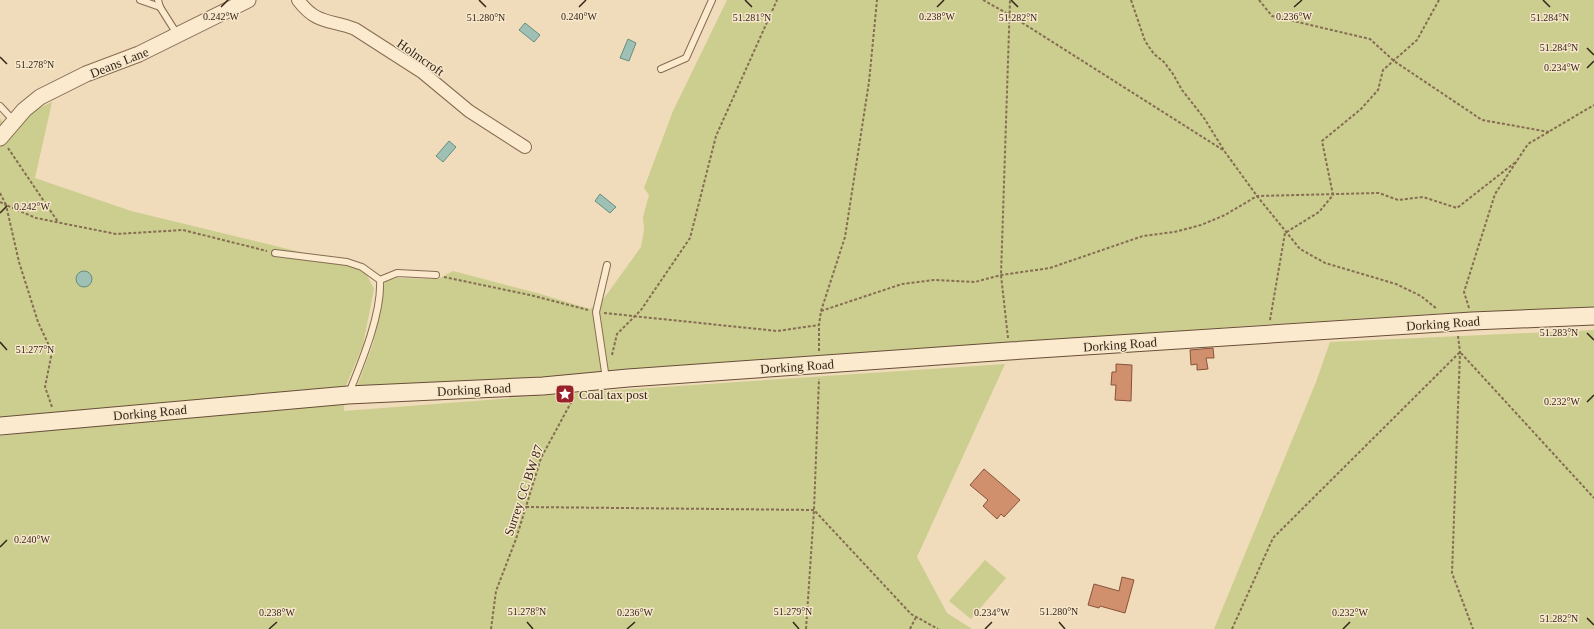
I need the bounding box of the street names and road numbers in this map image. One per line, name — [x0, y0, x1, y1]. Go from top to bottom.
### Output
street label: Holmcroft — [394, 36, 448, 79]
street label: Deans Lane — [88, 44, 151, 81]
street label: Dorking Road — [1406, 313, 1481, 334]
street label: Dorking Road — [1083, 334, 1158, 355]
street label: Dorking Road — [760, 356, 835, 377]
street label: Dorking Road — [437, 380, 512, 399]
street label: Dorking Road — [113, 402, 188, 423]
street label: Surrey CC BW 87 — [501, 442, 546, 538]

